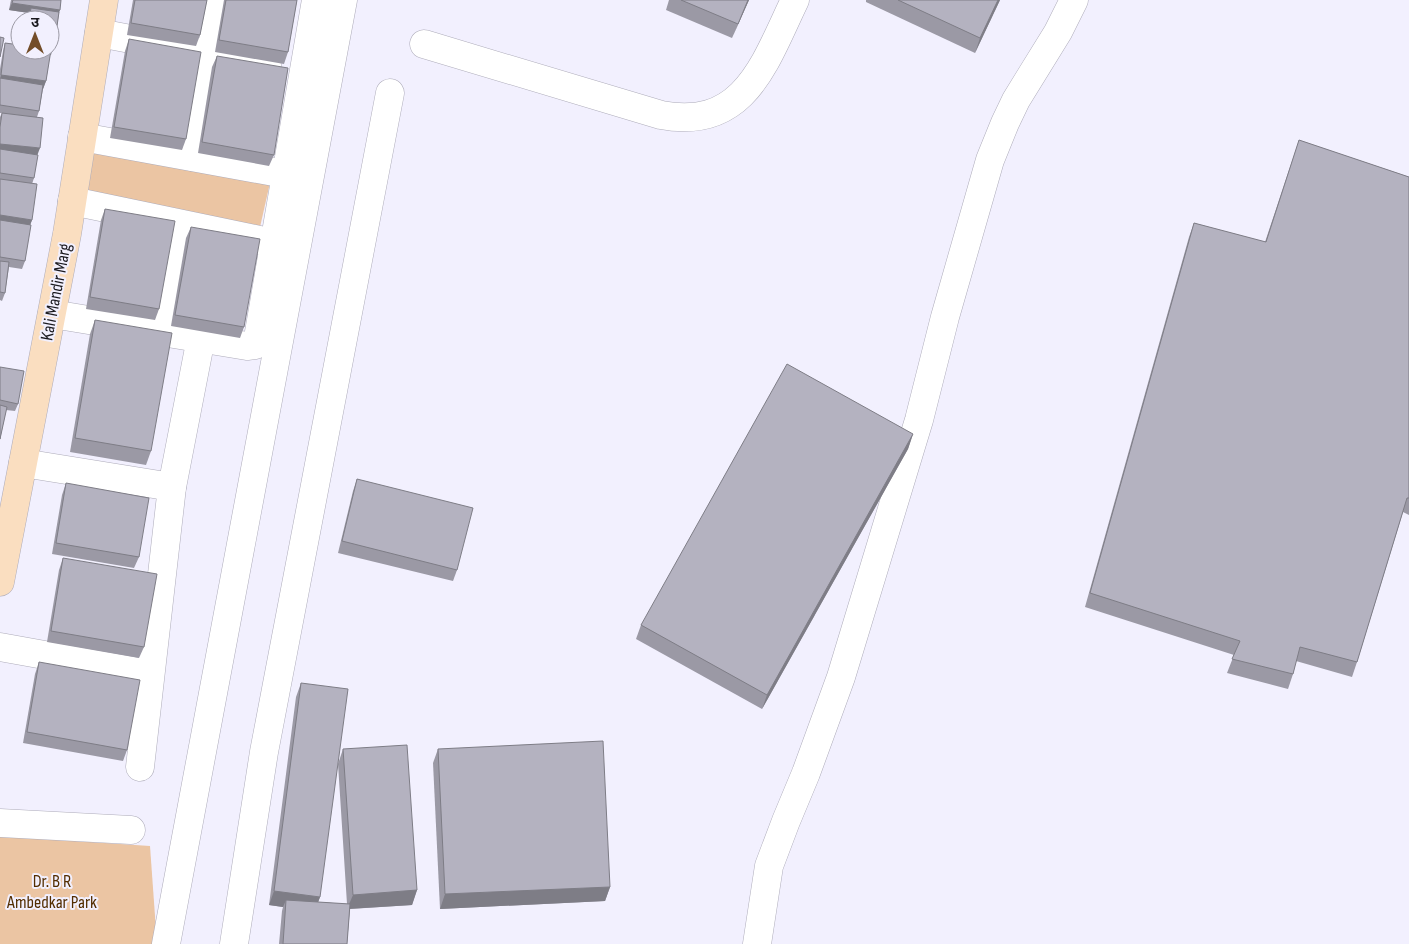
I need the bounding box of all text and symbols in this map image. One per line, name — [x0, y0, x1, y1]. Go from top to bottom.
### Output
north arrow — [10, 10, 60, 60]
text: उ — [31, 14, 40, 31]
street label: Kali Mandir Marg — [36, 242, 76, 342]
park label: Dr. B R Ambedkar Park — [6, 871, 97, 913]

